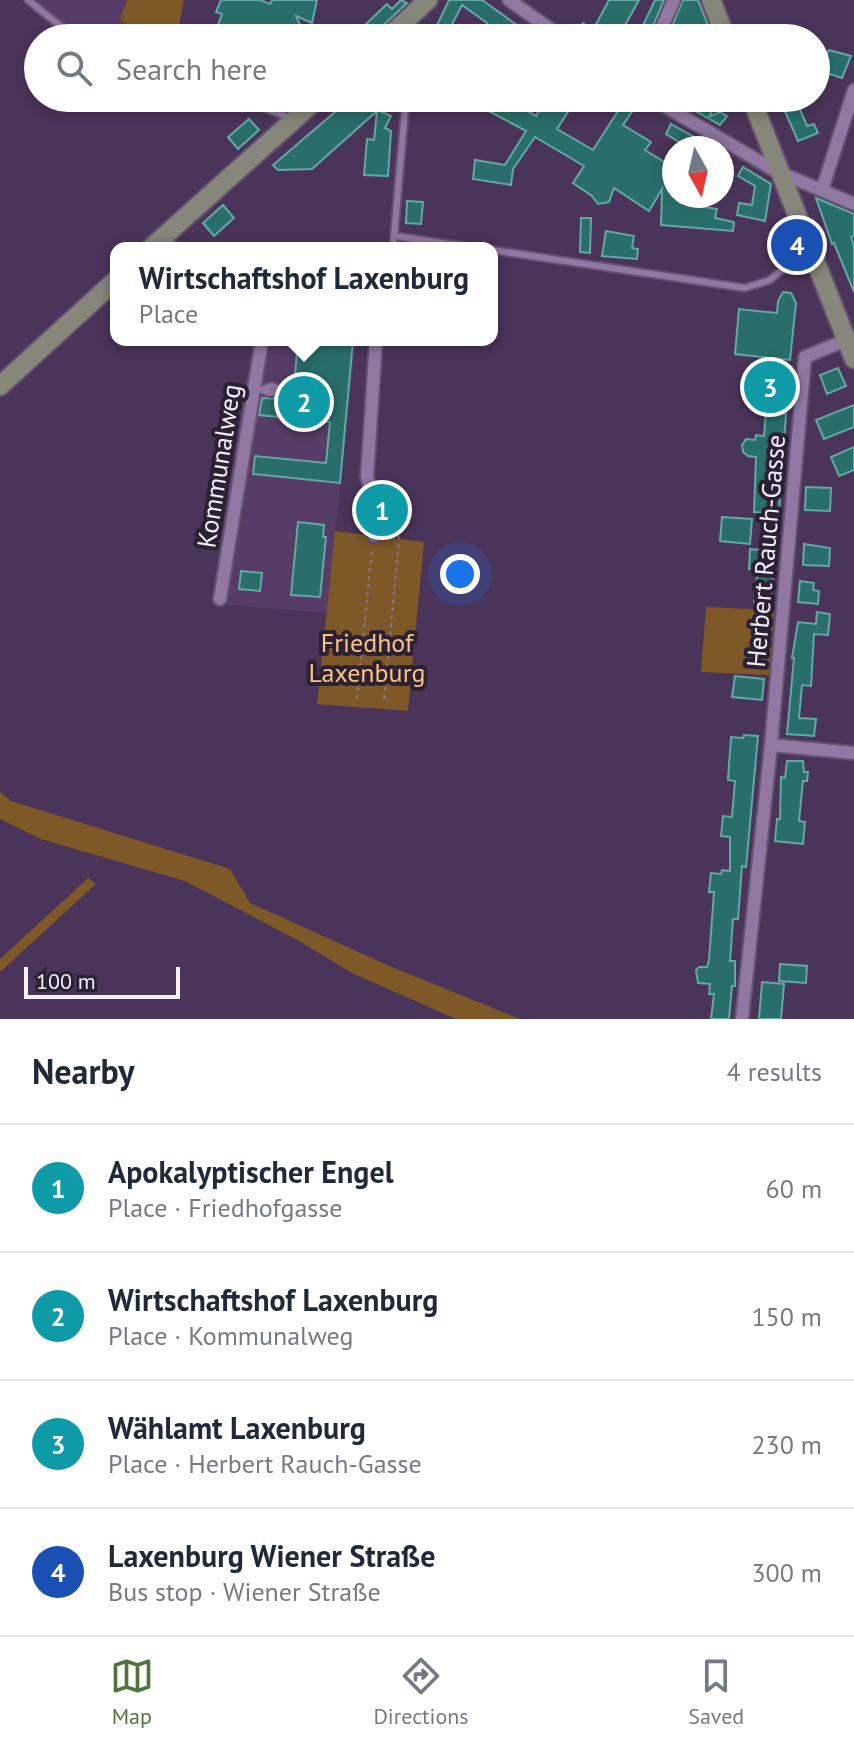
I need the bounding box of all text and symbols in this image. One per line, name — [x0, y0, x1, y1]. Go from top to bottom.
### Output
search box — [24, 24, 830, 112]
icon: search — [52, 46, 96, 90]
text: Search here — [116, 49, 267, 88]
north arrow — [662, 136, 734, 208]
pin: 4 — [771, 215, 823, 275]
popup — [110, 242, 498, 346]
text: Wirtschaftshof Laxenburg — [139, 258, 469, 297]
text: Place — [139, 297, 198, 330]
pin: 3 — [744, 357, 796, 417]
pin: 2 — [278, 372, 330, 432]
street label: Kommunalweg — [189, 382, 248, 550]
street label: Herbert Rauch-Gasse — [739, 433, 792, 669]
pin: 1 — [356, 480, 408, 540]
your location — [440, 554, 480, 594]
park label: Friedhof Laxenburg — [309, 626, 425, 689]
scale bar — [24, 963, 180, 999]
text: 100 m — [36, 967, 96, 995]
text: Nearby — [32, 1049, 134, 1093]
text: 4 results — [727, 1055, 822, 1088]
text: Apokalyptischer Engel — [108, 1152, 393, 1191]
text: 1 — [51, 1172, 65, 1205]
text: 60 m — [766, 1172, 822, 1205]
text: Place · Friedhofgasse — [108, 1191, 342, 1224]
text: Wirtschaftshof Laxenburg — [108, 1280, 438, 1319]
text: 2 — [51, 1300, 65, 1333]
text: 150 m — [751, 1300, 822, 1333]
text: Place · Kommunalweg — [108, 1319, 353, 1352]
text: Wählamt Laxenburg — [108, 1408, 366, 1447]
text: 3 — [51, 1428, 65, 1461]
text: 230 m — [751, 1428, 822, 1461]
text: Place · Herbert Rauch-Gasse — [108, 1447, 422, 1480]
text: Laxenburg Wiener Straße — [108, 1536, 435, 1575]
text: 4 — [51, 1556, 65, 1589]
text: 300 m — [751, 1556, 822, 1589]
text: Bus stop · Wiener Straße — [108, 1575, 381, 1608]
tab: Map — [110, 1654, 154, 1730]
tab: Directions — [373, 1654, 469, 1730]
tab: Saved — [688, 1654, 744, 1730]

